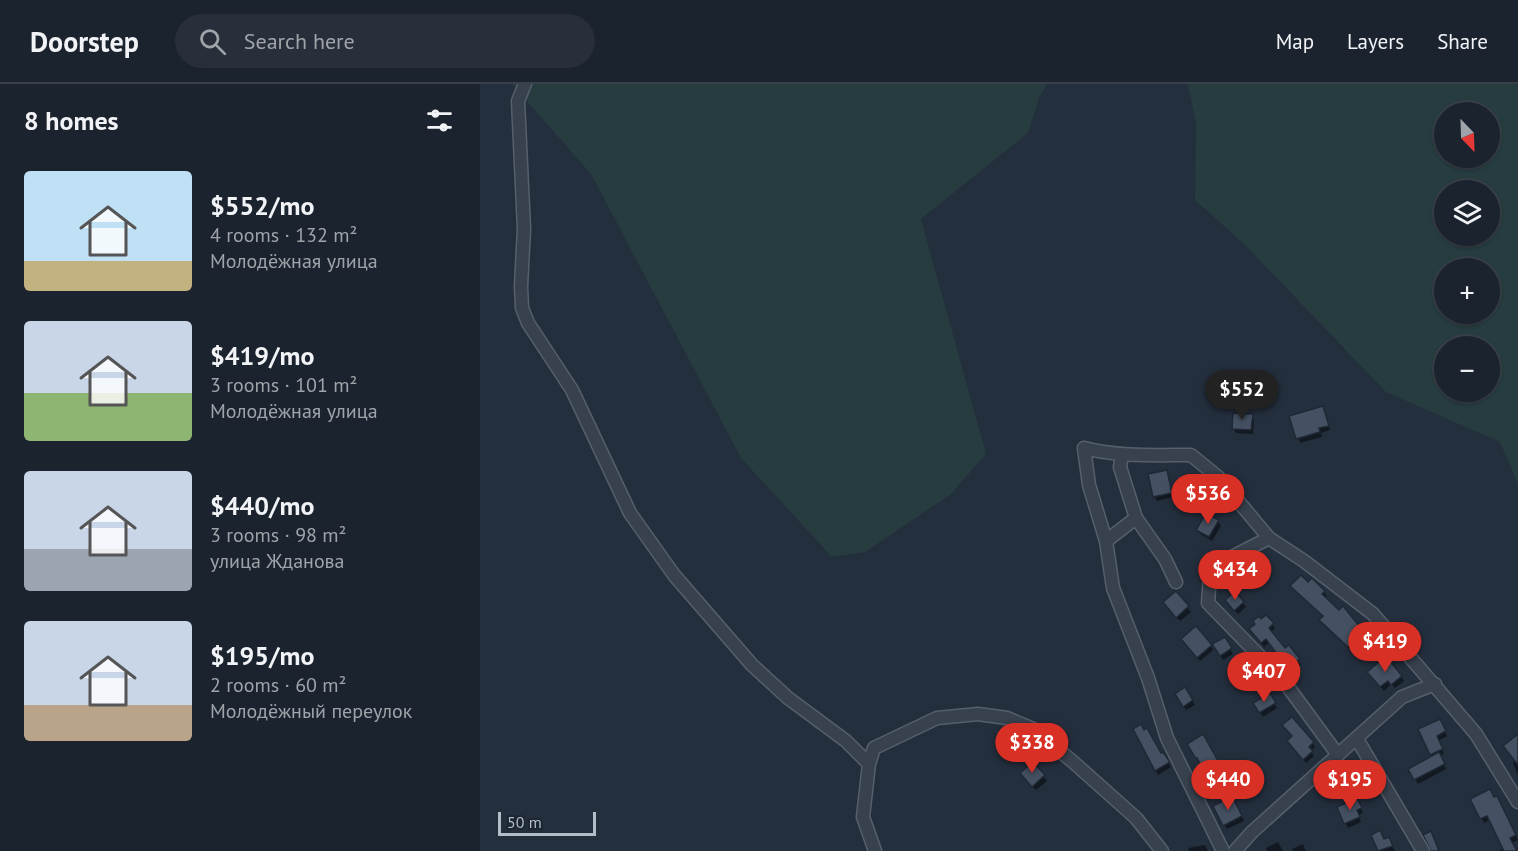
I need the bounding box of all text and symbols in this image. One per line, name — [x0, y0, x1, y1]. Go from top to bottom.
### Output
search box — [175, 14, 595, 68]
text: Doorstep — [30, 23, 139, 60]
icon: search — [196, 25, 229, 58]
text: Search here — [244, 27, 355, 55]
text: Map — [1276, 28, 1314, 55]
text: Layers — [1347, 28, 1404, 55]
text: Share — [1437, 28, 1488, 55]
north arrow — [1434, 102, 1500, 168]
map controls — [1434, 102, 1500, 402]
text: 8 homes — [24, 104, 119, 137]
icon: filters — [423, 104, 456, 137]
button: layers — [1434, 180, 1500, 246]
text: $552/mo — [210, 189, 314, 222]
icon: home — [72, 195, 144, 267]
text: 4 rooms · 132 m² — [210, 222, 357, 248]
text: Молодёжная улица — [210, 248, 378, 274]
button: + — [1434, 258, 1500, 324]
button: − — [1434, 336, 1500, 402]
text: $419/mo — [210, 339, 314, 372]
icon: home — [72, 345, 144, 417]
pin: $552 — [1206, 370, 1278, 421]
text: 3 rooms · 101 m² — [210, 372, 357, 398]
text: $552 — [1219, 376, 1265, 402]
text: Молодёжная улица — [210, 398, 378, 424]
pin: $536 — [1172, 474, 1244, 525]
text: $536 — [1185, 480, 1231, 506]
text: $440/mo — [210, 489, 314, 522]
icon: home — [72, 495, 144, 567]
text: 3 rooms · 98 m² — [210, 522, 346, 548]
text: улица Жданова — [210, 548, 345, 574]
pin: $434 — [1199, 550, 1271, 601]
text: $434 — [1212, 556, 1258, 582]
pin: $419 — [1349, 622, 1421, 673]
text: $419 — [1362, 628, 1408, 654]
text: $195/mo — [210, 639, 314, 672]
icon: home — [72, 645, 144, 717]
pin: $407 — [1228, 652, 1300, 703]
text: $407 — [1241, 658, 1287, 684]
text: 2 rooms · 60 m² — [210, 672, 346, 698]
text: Молодёжный переулок — [210, 698, 412, 724]
pin: $338 — [996, 723, 1068, 774]
text: $338 — [1009, 729, 1055, 755]
pin: $440 — [1192, 760, 1264, 811]
pin: $195 — [1314, 760, 1386, 811]
text: $440 — [1205, 766, 1251, 792]
text: $195 — [1327, 766, 1373, 792]
scale bar — [498, 809, 596, 836]
text: 50 m — [507, 812, 542, 832]

